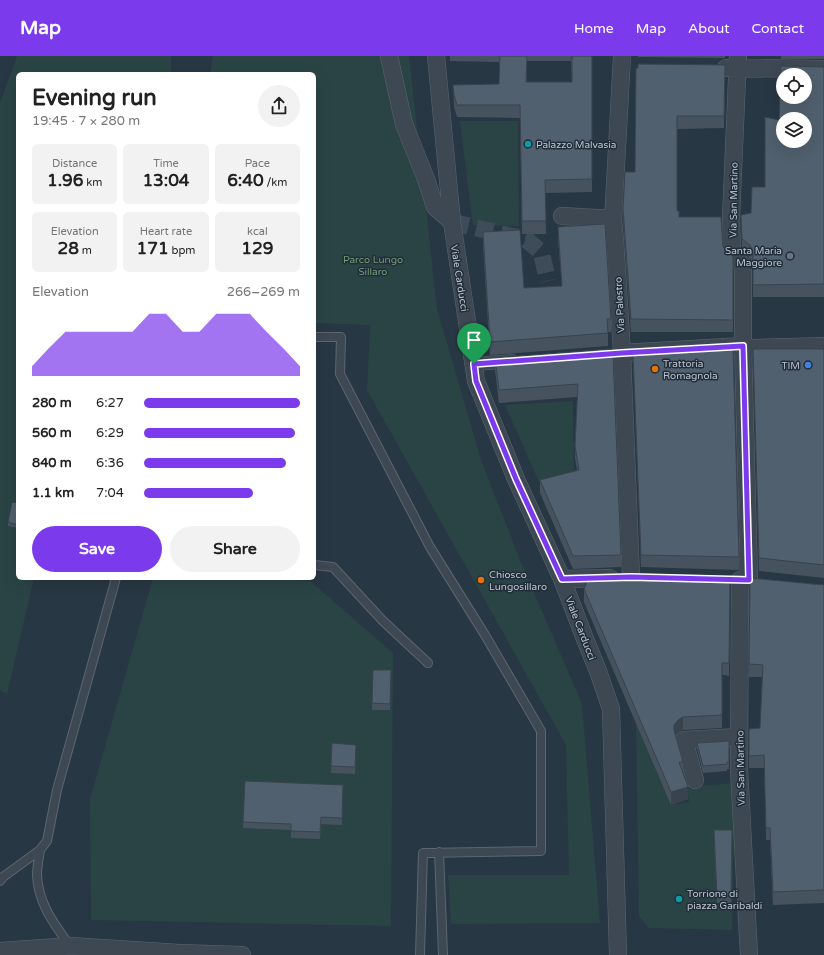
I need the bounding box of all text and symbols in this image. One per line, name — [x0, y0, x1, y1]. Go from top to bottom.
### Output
text: Map — [20, 17, 61, 39]
text: Home — [574, 20, 614, 37]
text: Map — [636, 20, 666, 37]
text: About — [688, 20, 730, 37]
text: Contact — [752, 20, 804, 37]
map controls — [776, 68, 812, 148]
button: locate — [776, 68, 812, 104]
text: Evening run — [32, 85, 157, 111]
button: share — [258, 85, 300, 127]
button: layers — [776, 112, 812, 148]
text: 19:45 · 7 × 280 m — [32, 113, 140, 129]
marker: Palazzo Malvasia — [523, 139, 533, 149]
place label: Palazzo Malvasia — [536, 139, 616, 151]
text: Distance — [52, 157, 97, 170]
text: Time — [153, 157, 179, 170]
text: Pace — [245, 157, 270, 170]
street label: Via San Martino — [727, 162, 741, 238]
text: 1.96 — [47, 170, 83, 191]
text: 13:04 — [142, 170, 190, 191]
text: 6:40 — [227, 170, 264, 191]
text: km — [83, 176, 102, 189]
text: /km — [264, 176, 287, 189]
text: Elevation — [51, 225, 99, 238]
text: Heart rate — [140, 225, 192, 238]
text: kcal — [247, 225, 268, 238]
text: 28 — [58, 238, 79, 259]
text: 171 — [137, 238, 169, 259]
text: 129 — [241, 238, 273, 259]
text: m — [79, 244, 92, 257]
text: bpm — [169, 244, 195, 257]
street label: Viale Carducci — [448, 244, 470, 312]
place label: Santa Maria Maggiore — [725, 245, 782, 269]
marker: Santa Maria Maggiore — [785, 251, 795, 261]
park label: Parco Lungo Sillaro — [343, 254, 403, 278]
street label: Via Palestro — [613, 277, 627, 333]
text: Elevation — [32, 284, 89, 300]
text: 266–269 m — [227, 284, 300, 300]
pin — [457, 323, 491, 364]
icon: arrive — [463, 329, 485, 351]
place label: Trattoria Romagnola — [663, 358, 718, 382]
place label: TIM — [781, 360, 800, 372]
marker: TIM — [803, 360, 813, 370]
marker: Trattoria Romagnola — [650, 364, 660, 374]
text: 280 m — [32, 395, 72, 411]
text: 6:27 — [96, 395, 124, 411]
text: 560 m — [32, 425, 72, 441]
text: 6:29 — [96, 425, 124, 441]
text: 840 m — [32, 455, 72, 471]
text: 6:36 — [96, 455, 124, 471]
text: 1.1 km — [32, 485, 74, 501]
text: 7:04 — [96, 485, 124, 501]
button: Save — [32, 526, 162, 572]
button: Share — [170, 526, 300, 572]
place label: Chiosco Lungosillaro — [489, 569, 547, 593]
marker: Chiosco Lungosillaro — [476, 575, 486, 585]
street label: Viale Carducci — [562, 595, 598, 662]
street label: Via San Martino — [734, 730, 748, 806]
place label: Torrione di piazza Garibaldi — [687, 888, 762, 912]
marker: Torrione di piazza Garibaldi — [674, 894, 684, 904]

